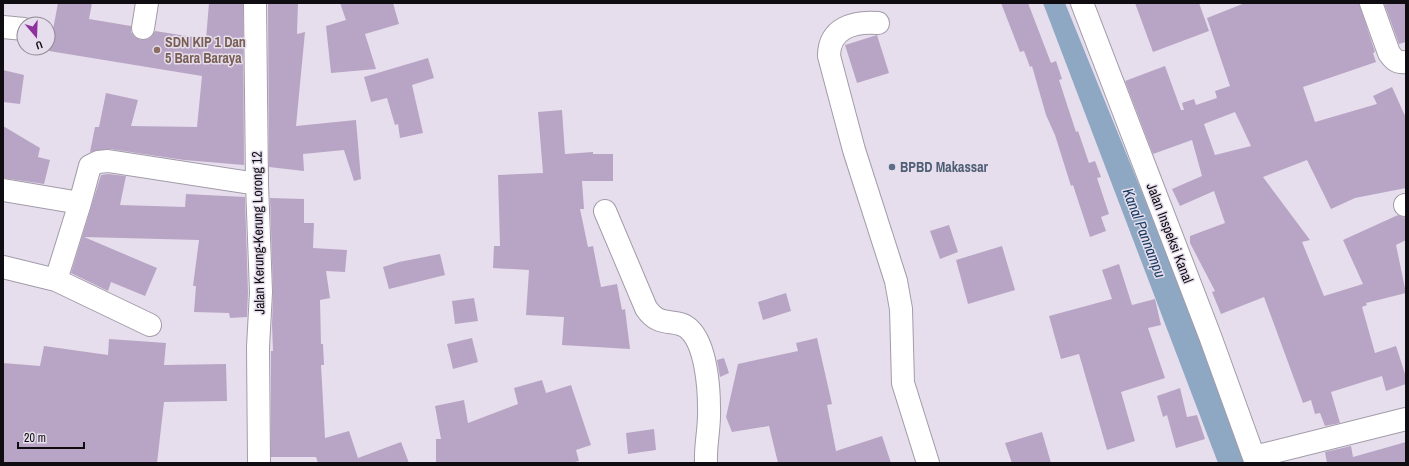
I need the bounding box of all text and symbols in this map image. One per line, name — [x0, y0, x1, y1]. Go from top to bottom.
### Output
north arrow — [16, 16, 56, 56]
place label: SDN KIP 1 Dan 5 Bara Baraya — [165, 33, 246, 67]
text: U — [34, 38, 45, 53]
marker: SDN KIP 1 Dan 5 Bara Baraya — [152, 45, 162, 55]
street label: Jalan Kerung-Kerung Lorong 12 — [248, 151, 268, 315]
place label: BPBD Makassar — [900, 158, 989, 176]
marker: BPBD Makassar — [887, 162, 897, 172]
street label: Jalan Inspeksi Kanal — [1143, 180, 1197, 286]
water label: Kanal Pannampu — [1118, 185, 1171, 281]
scale bar — [18, 424, 84, 450]
text: 20 m — [24, 430, 46, 446]

